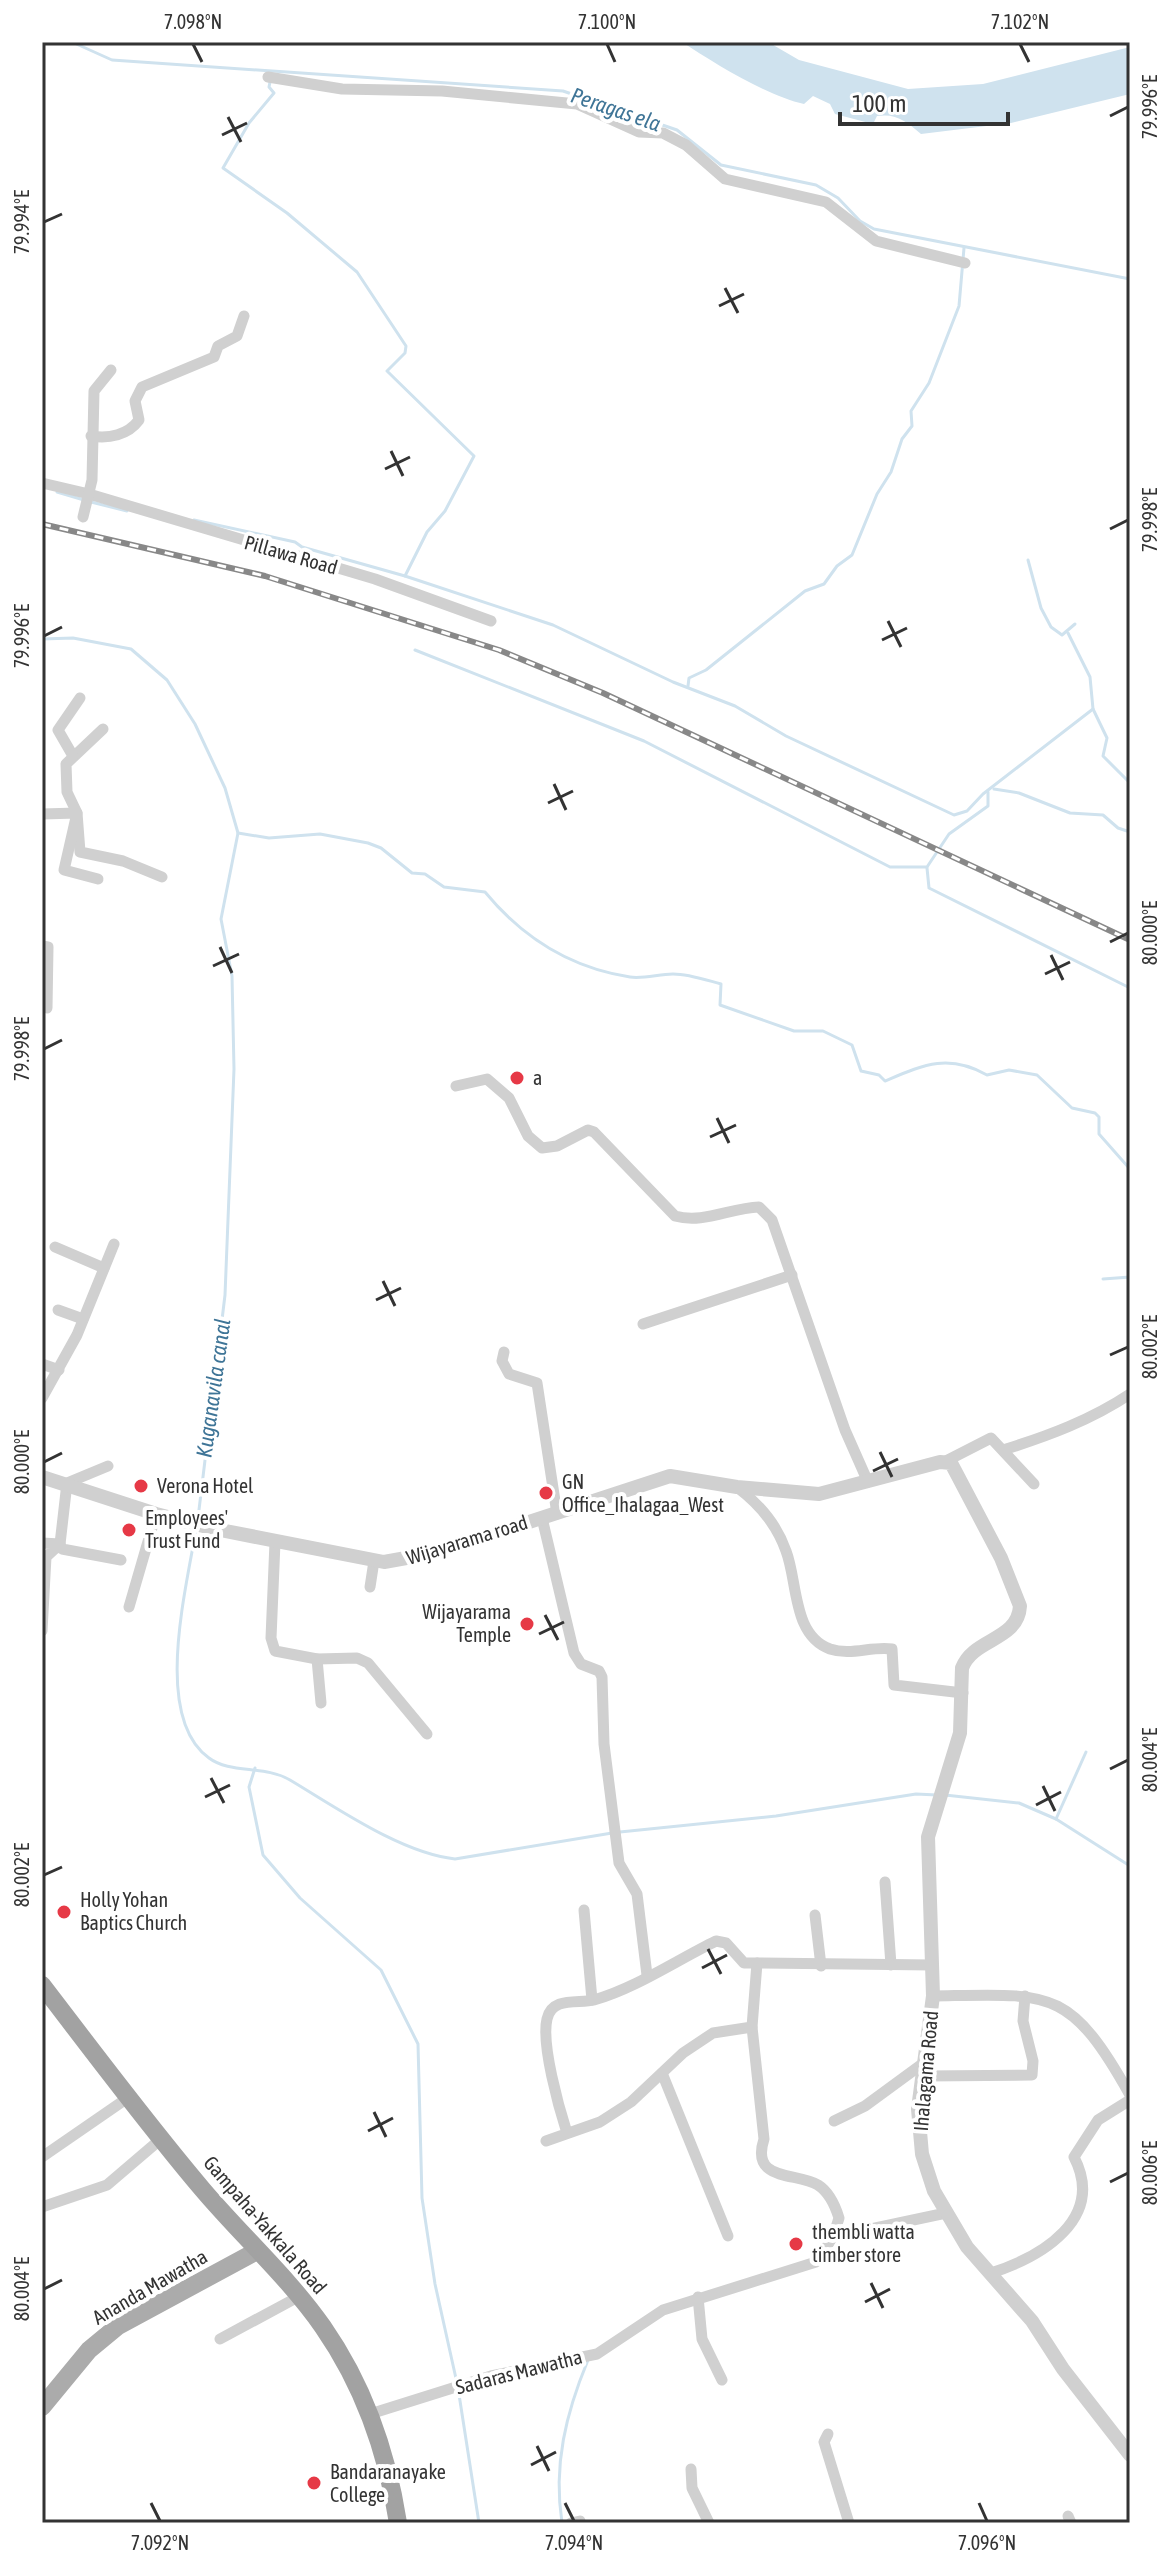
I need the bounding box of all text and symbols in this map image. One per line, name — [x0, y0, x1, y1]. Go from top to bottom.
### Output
text: 7.098°N — [164, 10, 222, 33]
text: 7.100°N — [578, 10, 636, 33]
text: 7.102°N — [991, 10, 1049, 33]
text: 79.996°E — [1138, 74, 1161, 139]
scale bar — [840, 76, 1008, 126]
water label: Peragas ela — [568, 82, 664, 136]
text: 100 m — [852, 90, 906, 117]
text: 79.994°E — [10, 189, 33, 254]
text: 79.998°E — [1138, 487, 1161, 552]
street label: Pillawa Road — [242, 530, 340, 579]
text: 79.996°E — [10, 603, 33, 668]
text: 80.000°E — [1138, 900, 1161, 965]
text: 79.998°E — [10, 1016, 33, 1081]
place label: a — [533, 1066, 542, 1089]
marker: a — [508, 1069, 526, 1087]
text: 80.002°E — [1138, 1314, 1161, 1379]
water label: Kuganavila canal — [190, 1317, 236, 1459]
text: 80.000°E — [10, 1429, 33, 1494]
place label: GN Office_Ihalagaa_West — [562, 1470, 724, 1516]
place label: Verona Hotel — [157, 1474, 254, 1497]
marker: Verona Hotel — [132, 1477, 150, 1495]
marker: GN Office_Ihalagaa_West — [537, 1484, 555, 1502]
place label: Employees' Trust Fund — [145, 1506, 228, 1552]
street label: Wijayarama road — [403, 1510, 530, 1569]
marker: Employees' Trust Fund — [120, 1521, 138, 1539]
place label: Wijayarama Temple — [422, 1600, 511, 1646]
marker: Wijayarama Temple — [518, 1615, 536, 1633]
text: 80.004°E — [1138, 1727, 1161, 1792]
text: 80.002°E — [10, 1842, 33, 1907]
place label: Holly Yohan Baptics Church — [80, 1888, 187, 1934]
marker: Holly Yohan Baptics Church — [55, 1903, 73, 1921]
street label: Ihalagama Road — [909, 2010, 942, 2132]
text: 80.006°E — [1138, 2140, 1161, 2205]
street label: Gampaha-Yakkala Road — [199, 2151, 332, 2298]
place label: thembli watta timber store — [812, 2220, 915, 2266]
marker: thembli watta timber store — [787, 2235, 805, 2253]
street label: Ananda Mawatha — [88, 2244, 211, 2329]
text: 80.004°E — [10, 2256, 33, 2321]
street label: Sadaras Mawatha — [453, 2345, 585, 2398]
place label: Bandaranayake College — [330, 2460, 446, 2506]
marker: Bandaranayake College — [305, 2474, 323, 2492]
text: 7.092°N — [131, 2531, 189, 2554]
text: 7.094°N — [545, 2531, 603, 2554]
text: 7.096°N — [958, 2531, 1016, 2554]

